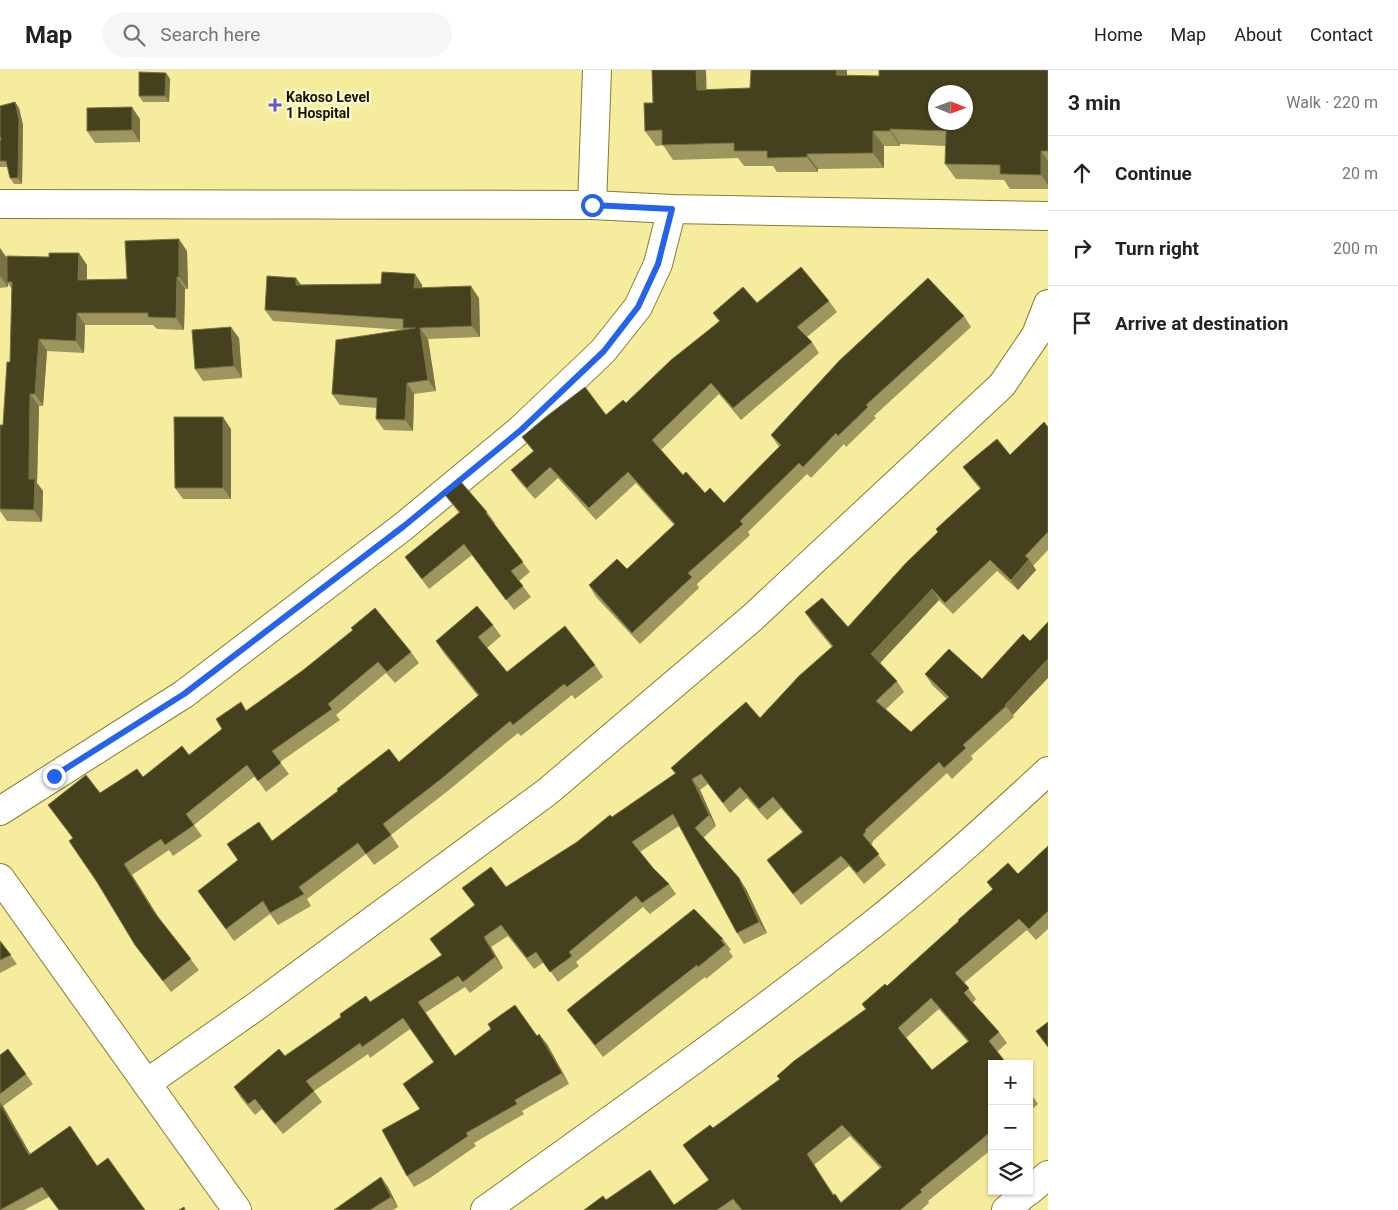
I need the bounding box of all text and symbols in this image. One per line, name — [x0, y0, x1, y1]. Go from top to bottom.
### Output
search box — [102, 12, 452, 57]
text: Map — [25, 21, 72, 49]
icon: search — [120, 21, 148, 49]
text: Search here — [160, 23, 260, 46]
text: Home — [1094, 24, 1143, 45]
text: Map — [1171, 24, 1206, 45]
text: About — [1234, 24, 1282, 45]
text: Contact — [1310, 24, 1373, 45]
north arrow — [928, 85, 973, 130]
place label: Kakoso Level 1 Hospital — [286, 89, 370, 121]
text: 3 min — [1068, 91, 1121, 115]
text: Walk · 220 m — [1286, 93, 1378, 112]
marker: Kakoso Level 1 Hospital — [268, 98, 282, 112]
icon: ahead — [1068, 159, 1096, 187]
text: Continue — [1115, 162, 1192, 185]
text: 20 m — [1342, 164, 1378, 183]
route start — [581, 194, 604, 217]
icon: right — [1068, 234, 1096, 262]
text: Turn right — [1115, 237, 1199, 260]
text: 200 m — [1333, 239, 1378, 258]
icon: arrive — [1068, 309, 1096, 337]
text: Arrive at destination — [1115, 312, 1288, 335]
route end — [43, 765, 66, 788]
map controls — [988, 1060, 1033, 1195]
button: + — [988, 1060, 1033, 1105]
button: − — [988, 1105, 1033, 1150]
button: layers — [988, 1150, 1033, 1195]

